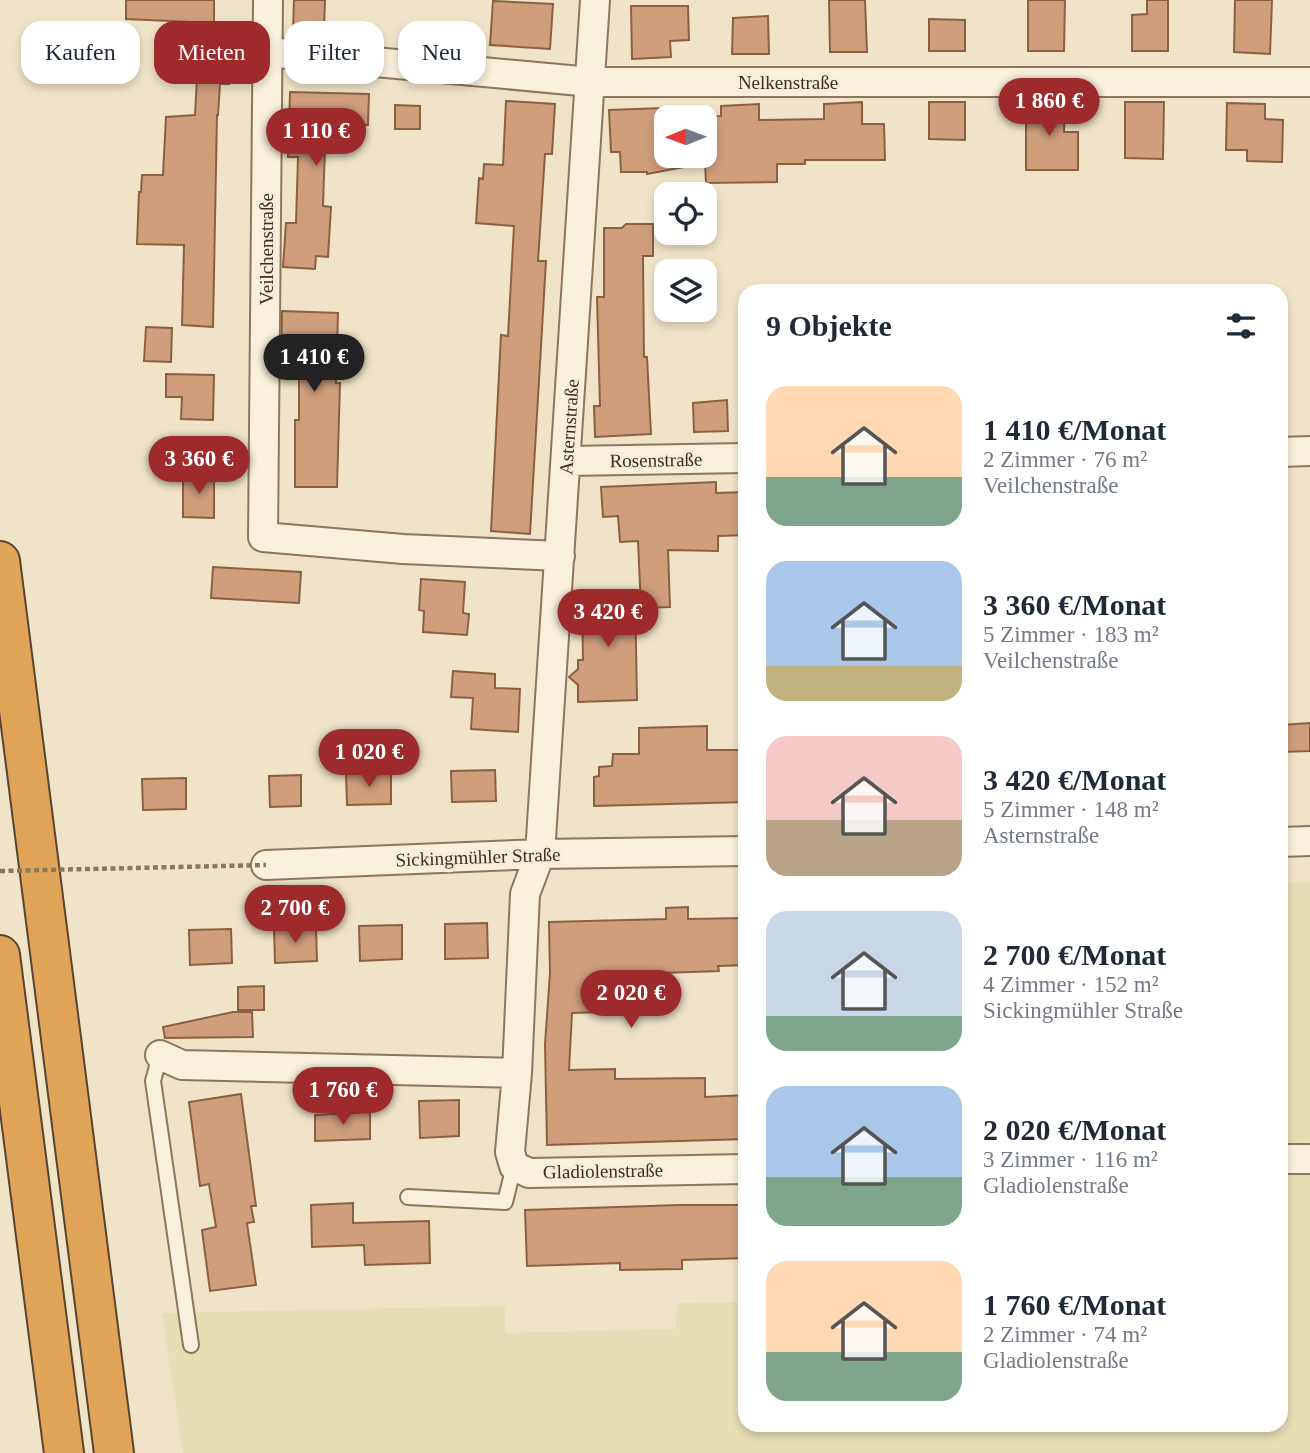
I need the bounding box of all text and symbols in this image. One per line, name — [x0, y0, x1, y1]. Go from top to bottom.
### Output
chip: Kaufen — [21, 21, 140, 84]
chip: Mieten — [154, 21, 270, 84]
chip: Filter — [284, 21, 384, 84]
chip: Neu — [398, 21, 486, 84]
street label: Nelkenstraße — [738, 72, 838, 93]
pin: 1 860 € — [984, 78, 1114, 138]
text: 1 860 € — [1015, 88, 1084, 113]
north arrow — [654, 105, 718, 168]
map controls — [654, 105, 717, 322]
pin: 1 110 € — [251, 108, 381, 168]
text: 1 110 € — [282, 118, 350, 143]
button: locate — [654, 182, 717, 245]
street label: Veilchenstraße — [256, 193, 277, 305]
button: layers — [654, 259, 717, 322]
icon: filters — [1222, 307, 1260, 345]
text: 9 Objekte — [766, 309, 892, 342]
pin: 1 410 € — [249, 334, 379, 394]
text: 1 410 € — [280, 344, 349, 369]
street label: Asternstraße — [555, 378, 583, 476]
text: 1 410 €/Monat — [983, 413, 1166, 446]
icon: home — [822, 414, 906, 498]
pin: 3 360 € — [134, 436, 264, 496]
text: 3 360 € — [165, 446, 234, 471]
text: 2 Zimmer · 76 m² — [983, 447, 1147, 472]
street label: Rosenstraße — [609, 449, 703, 471]
text: Veilchenstraße — [983, 473, 1118, 498]
text: 3 360 €/Monat — [983, 588, 1166, 621]
icon: home — [822, 589, 906, 673]
pin: 3 420 € — [543, 590, 673, 649]
text: 3 420 € — [574, 599, 643, 624]
text: 5 Zimmer · 183 m² — [983, 622, 1159, 647]
text: Veilchenstraße — [983, 648, 1118, 673]
pin: 1 020 € — [304, 730, 434, 789]
text: 1 020 € — [335, 739, 404, 764]
text: 3 420 €/Monat — [983, 763, 1166, 796]
icon: home — [822, 764, 906, 848]
text: 5 Zimmer · 148 m² — [983, 797, 1159, 822]
text: Asternstraße — [983, 823, 1099, 848]
street label: Sickingmühler Straße — [395, 844, 561, 870]
pin: 2 700 € — [230, 886, 360, 945]
text: 2 700 € — [261, 895, 330, 920]
text: 2 700 €/Monat — [983, 938, 1166, 971]
icon: home — [822, 939, 906, 1023]
pin: 2 020 € — [566, 970, 696, 1030]
text: 4 Zimmer · 152 m² — [983, 972, 1159, 997]
text: 2 020 € — [597, 980, 666, 1005]
text: Sickingmühler Straße — [983, 998, 1183, 1023]
pin: 1 760 € — [278, 1068, 408, 1127]
text: 1 760 € — [309, 1077, 378, 1102]
text: 2 020 €/Monat — [983, 1113, 1166, 1146]
icon: home — [822, 1114, 906, 1198]
text: 3 Zimmer · 116 m² — [983, 1147, 1158, 1172]
street label: Gladiolenstraße — [543, 1159, 663, 1183]
text: Gladiolenstraße — [983, 1173, 1129, 1198]
text: 1 760 €/Monat — [983, 1288, 1166, 1321]
icon: home — [822, 1289, 906, 1373]
text: 2 Zimmer · 74 m² — [983, 1322, 1147, 1347]
text: Gladiolenstraße — [983, 1348, 1129, 1373]

